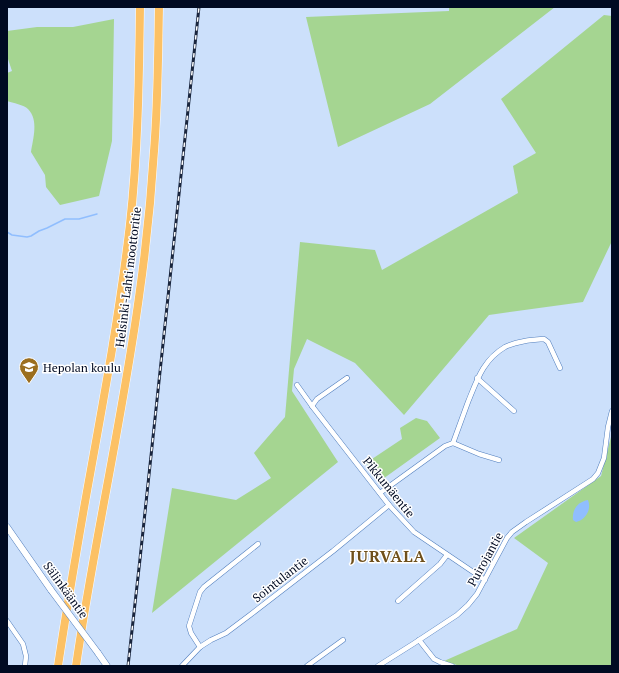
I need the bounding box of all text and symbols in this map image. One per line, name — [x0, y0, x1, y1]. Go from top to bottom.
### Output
street label: Helsinki-Lahti moottoritie — [112, 206, 144, 348]
school or university icon: Hepolan koulu — [18, 356, 40, 384]
place label: Hepolan koulu — [43, 360, 121, 375]
street label: Pikkumäentie — [360, 454, 418, 520]
street label: Puirojantie — [464, 529, 506, 589]
district label: JURVALA — [350, 545, 426, 567]
street label: Sointulantie — [249, 553, 311, 605]
street label: Sälinkääntie — [40, 559, 92, 621]

